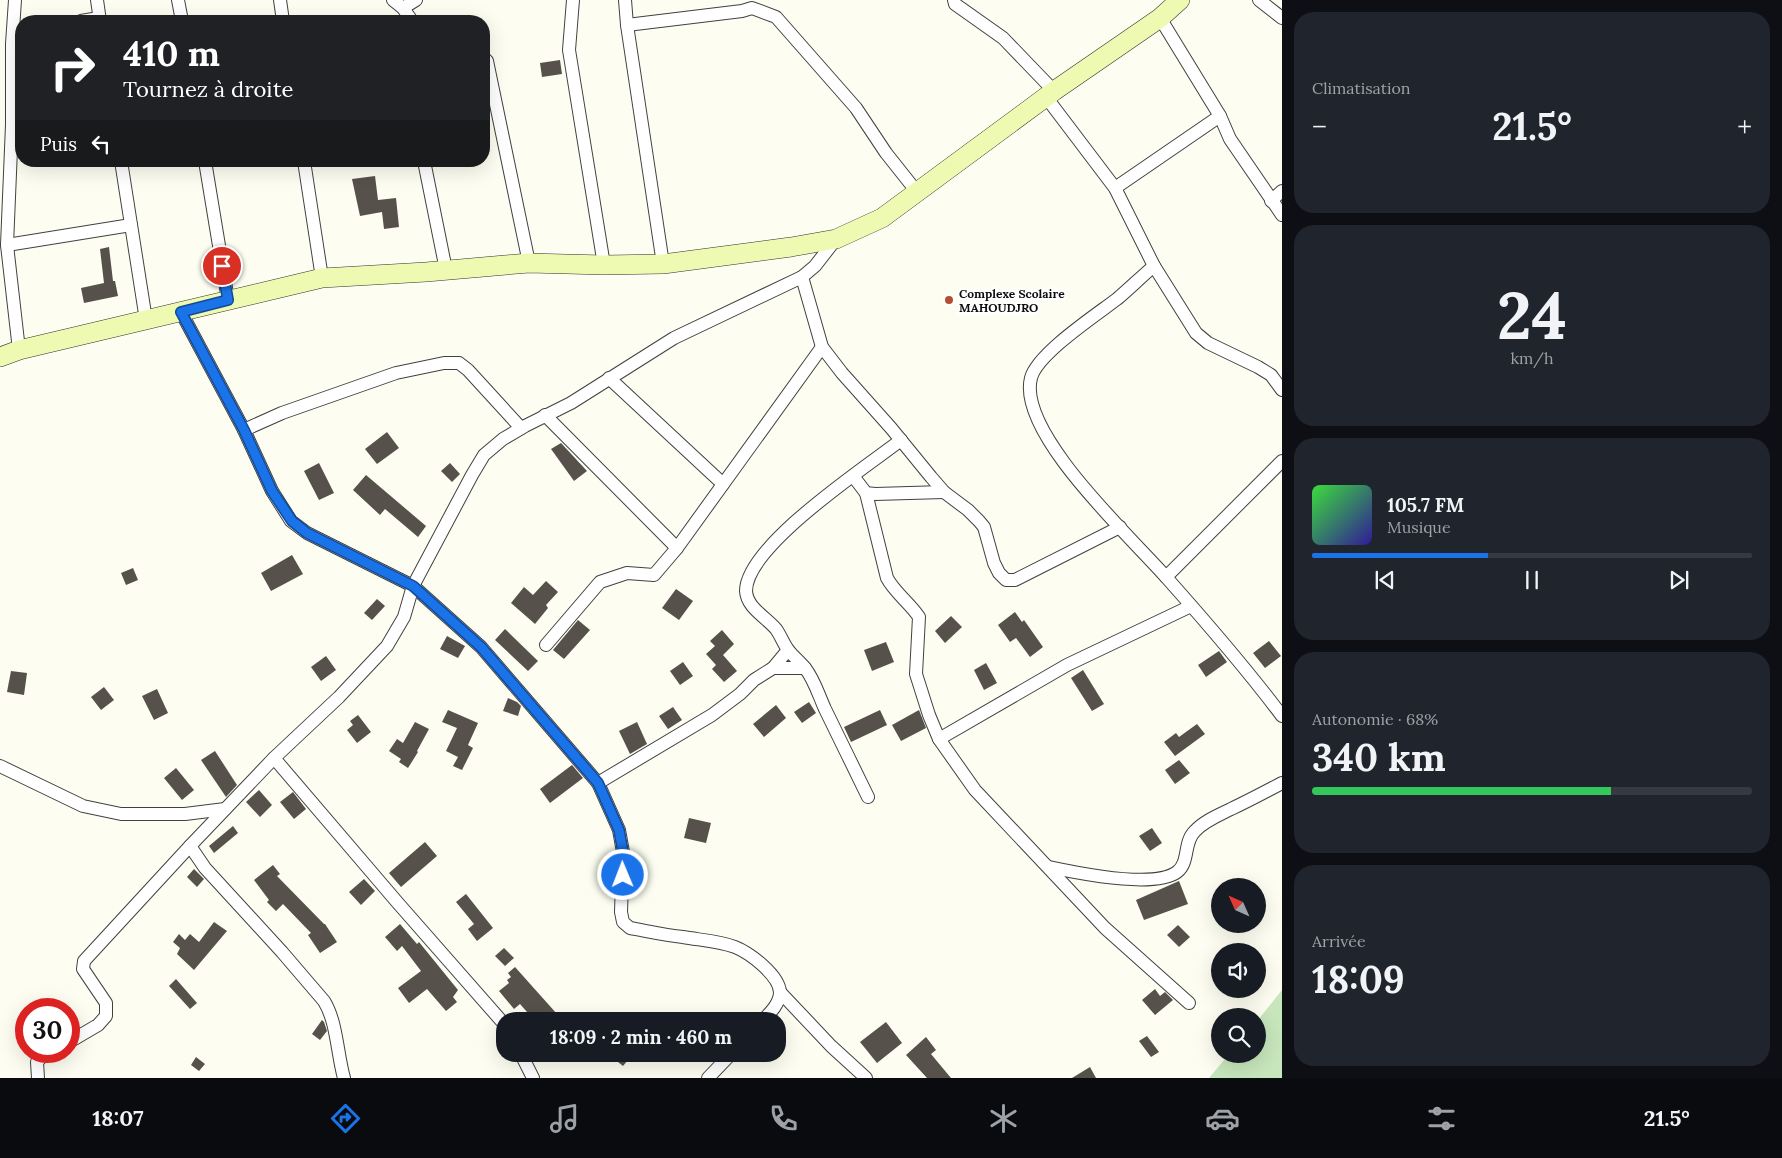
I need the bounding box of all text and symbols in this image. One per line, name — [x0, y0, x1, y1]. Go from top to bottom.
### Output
text: 410 m — [123, 31, 220, 76]
icon: right — [40, 35, 105, 100]
text: Tournez à droite — [123, 75, 293, 103]
text: Climatisation — [1312, 78, 1410, 98]
text: 21.5° — [1492, 102, 1572, 150]
text: − — [1312, 109, 1327, 145]
text: + — [1737, 109, 1752, 145]
icon: left — [87, 130, 115, 158]
text: Puis — [40, 132, 77, 156]
pin — [201, 245, 243, 287]
icon: arrive — [208, 252, 236, 280]
text: 24 — [1497, 274, 1567, 357]
place label: Complexe Scolaire MAHOUDJRO — [959, 286, 1065, 315]
marker: Complexe Scolaire MAHOUDJRO — [943, 294, 955, 306]
text: km/h — [1510, 348, 1554, 368]
text: 105.7 FM — [1387, 493, 1464, 517]
text: Musique — [1387, 517, 1451, 537]
icon: previous — [1371, 566, 1399, 594]
icon: pause — [1518, 566, 1546, 594]
icon: next — [1665, 566, 1693, 594]
text: Autonomie · 68% — [1312, 709, 1438, 729]
text: 340 km — [1312, 733, 1446, 781]
position arrow — [596, 848, 648, 900]
north arrow — [1211, 878, 1266, 932]
map controls — [1211, 878, 1266, 1063]
text: Arrivée — [1312, 931, 1366, 951]
button: sound — [1211, 943, 1266, 998]
text: 18:09 — [1312, 955, 1405, 1003]
speed limit sign: 30 — [15, 998, 80, 1063]
button: search — [1211, 1008, 1266, 1063]
text: 18:09 · 2 min · 460 m — [550, 1025, 732, 1049]
icon: directions — [328, 1101, 363, 1136]
icon: music — [547, 1101, 582, 1136]
icon: phone — [766, 1101, 801, 1136]
icon: climate — [986, 1101, 1021, 1136]
icon: car — [1205, 1101, 1240, 1136]
icon: filters — [1424, 1101, 1459, 1136]
text: 18:07 — [92, 1104, 143, 1132]
text: 21.5° — [1644, 1104, 1690, 1132]

